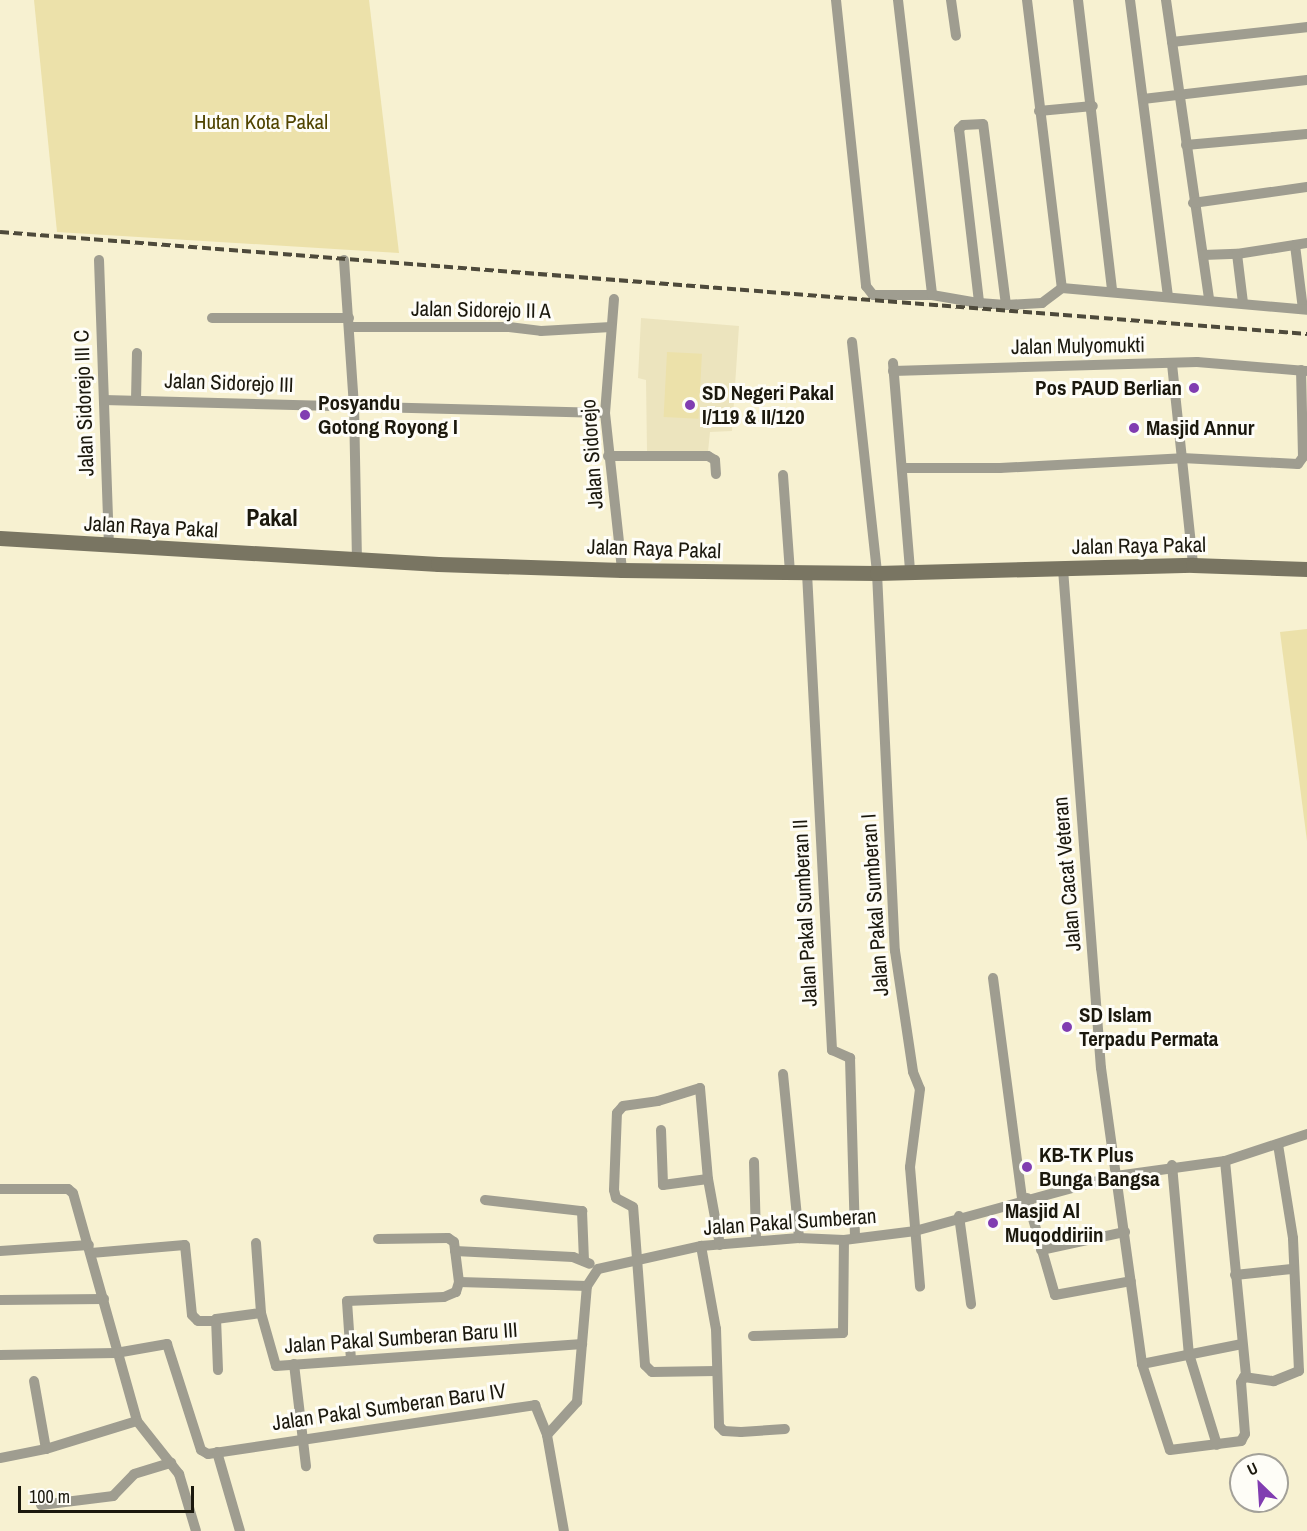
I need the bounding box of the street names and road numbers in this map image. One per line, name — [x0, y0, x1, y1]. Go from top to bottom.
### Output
street label: Jalan Sidorejo II A — [410, 296, 552, 324]
street label: Jalan Sidorejo III C — [69, 329, 99, 477]
street label: Jalan Mulyomukti — [1011, 332, 1145, 360]
street label: Jalan Sidorejo III — [164, 368, 294, 398]
street label: Jalan Sidorejo — [576, 398, 608, 510]
street label: Jalan Raya Pakal — [83, 511, 219, 543]
street label: Jalan Raya Pakal — [1072, 532, 1206, 560]
street label: Jalan Raya Pakal — [587, 534, 721, 564]
street label: Jalan Cacat Veteran — [1048, 796, 1086, 952]
street label: Jalan Pakal Sumberan I — [856, 813, 894, 997]
street label: Jalan Pakal Sumberan II — [788, 819, 822, 1007]
street label: Jalan Pakal Sumberan — [703, 1203, 877, 1241]
street label: Jalan Pakal Sumberan Baru III — [284, 1317, 518, 1359]
street label: Jalan Pakal Sumberan Baru IV — [271, 1378, 507, 1436]

